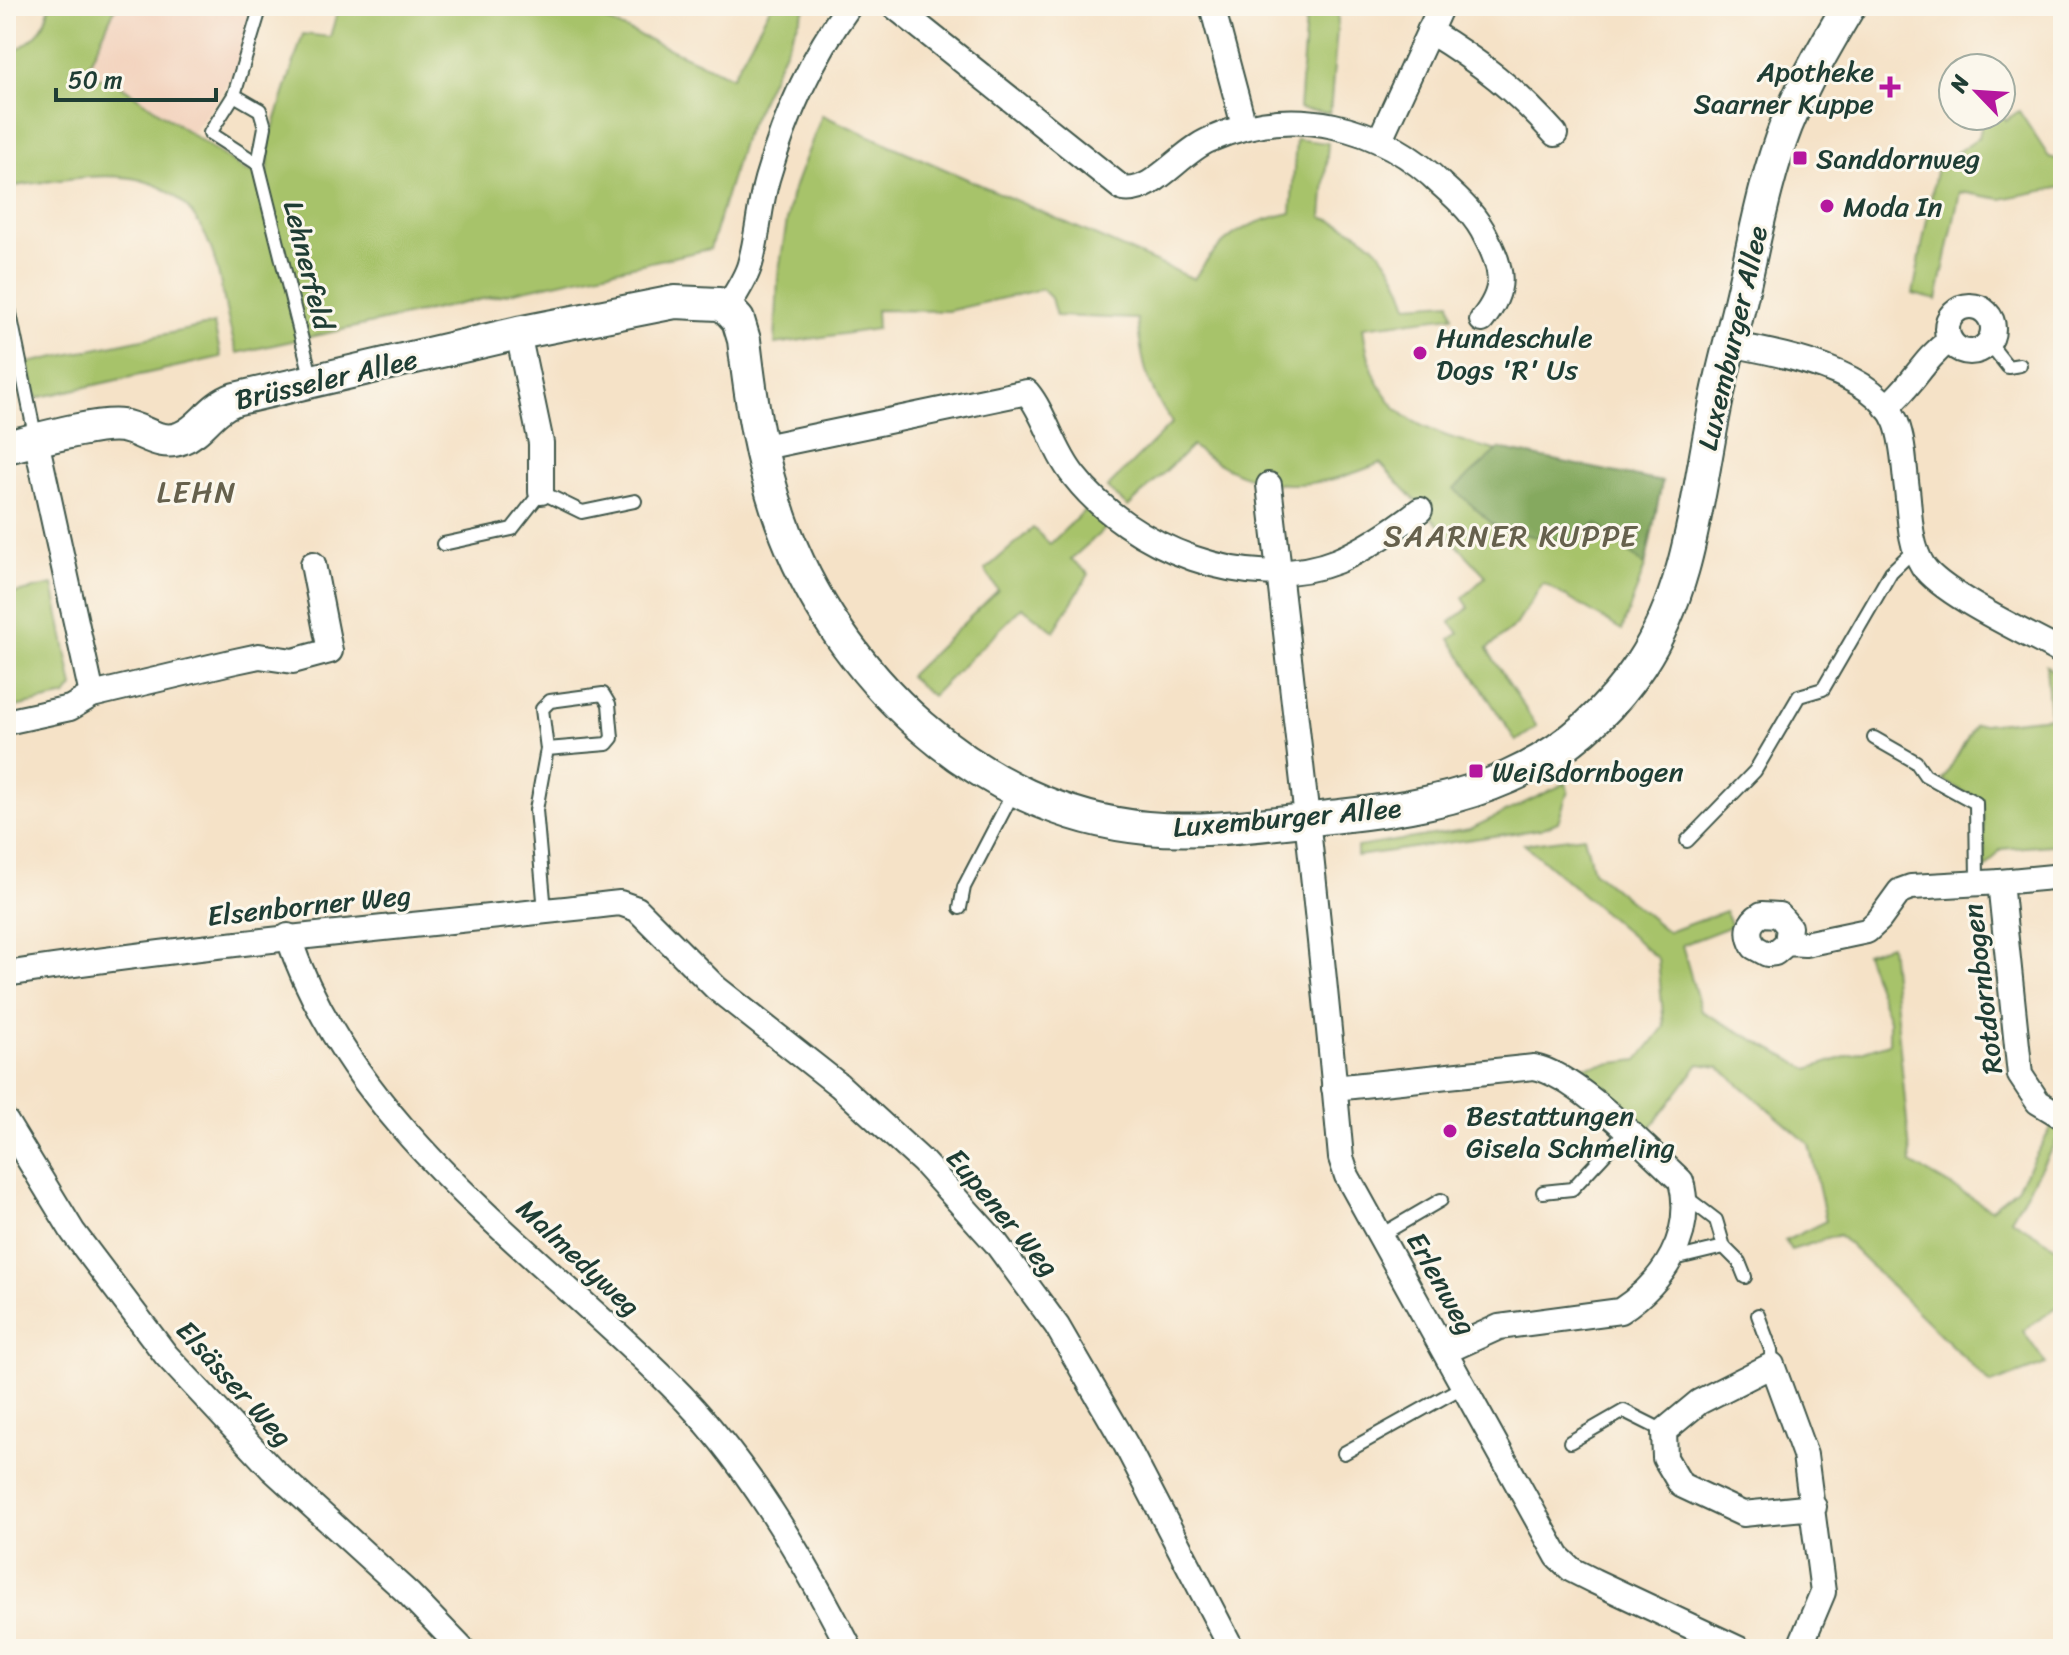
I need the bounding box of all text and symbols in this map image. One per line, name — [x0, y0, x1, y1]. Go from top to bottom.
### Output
place label: Apotheke Saarner Kuppe — [1693, 47, 1874, 128]
scale bar — [56, 52, 216, 102]
north arrow — [1937, 52, 2017, 132]
text: 50 m — [68, 59, 123, 101]
text: N — [1938, 68, 1981, 100]
marker: Apotheke Saarner Kuppe — [1881, 78, 1899, 96]
place label: Sanddornweg — [1816, 134, 1980, 183]
marker: Sanddornweg — [1791, 149, 1809, 167]
place label: Moda In — [1843, 182, 1942, 231]
street label: Lehnerfeld — [269, 195, 349, 337]
marker: Moda In — [1818, 197, 1836, 215]
street label: Luxemburger Allee — [1683, 221, 1782, 455]
place label: Hundeschule Dogs 'R' Us — [1436, 313, 1593, 394]
street label: Brüsseler Allee — [230, 335, 422, 424]
marker: Hundeschule Dogs 'R' Us — [1411, 344, 1429, 362]
district label: LEHN — [157, 465, 237, 519]
district label: SAARNER KUPPE — [1383, 509, 1639, 563]
place label: Weißdornbogen — [1492, 747, 1684, 796]
marker: Weißdornbogen — [1467, 762, 1485, 780]
street label: Luxemburger Allee — [1171, 783, 1403, 852]
street label: Elsenborner Weg — [205, 870, 413, 941]
street label: Rotdornbogen — [1948, 901, 2017, 1077]
place label: Bestattungen Gisela Schmeling — [1466, 1091, 1675, 1172]
marker: Bestattungen Gisela Schmeling — [1441, 1122, 1459, 1140]
street label: Eupener Weg — [933, 1136, 1072, 1288]
street label: Malmedyweg — [505, 1186, 653, 1329]
street label: Erlenweg — [1393, 1222, 1490, 1344]
street label: Elsässer Weg — [164, 1308, 306, 1458]

